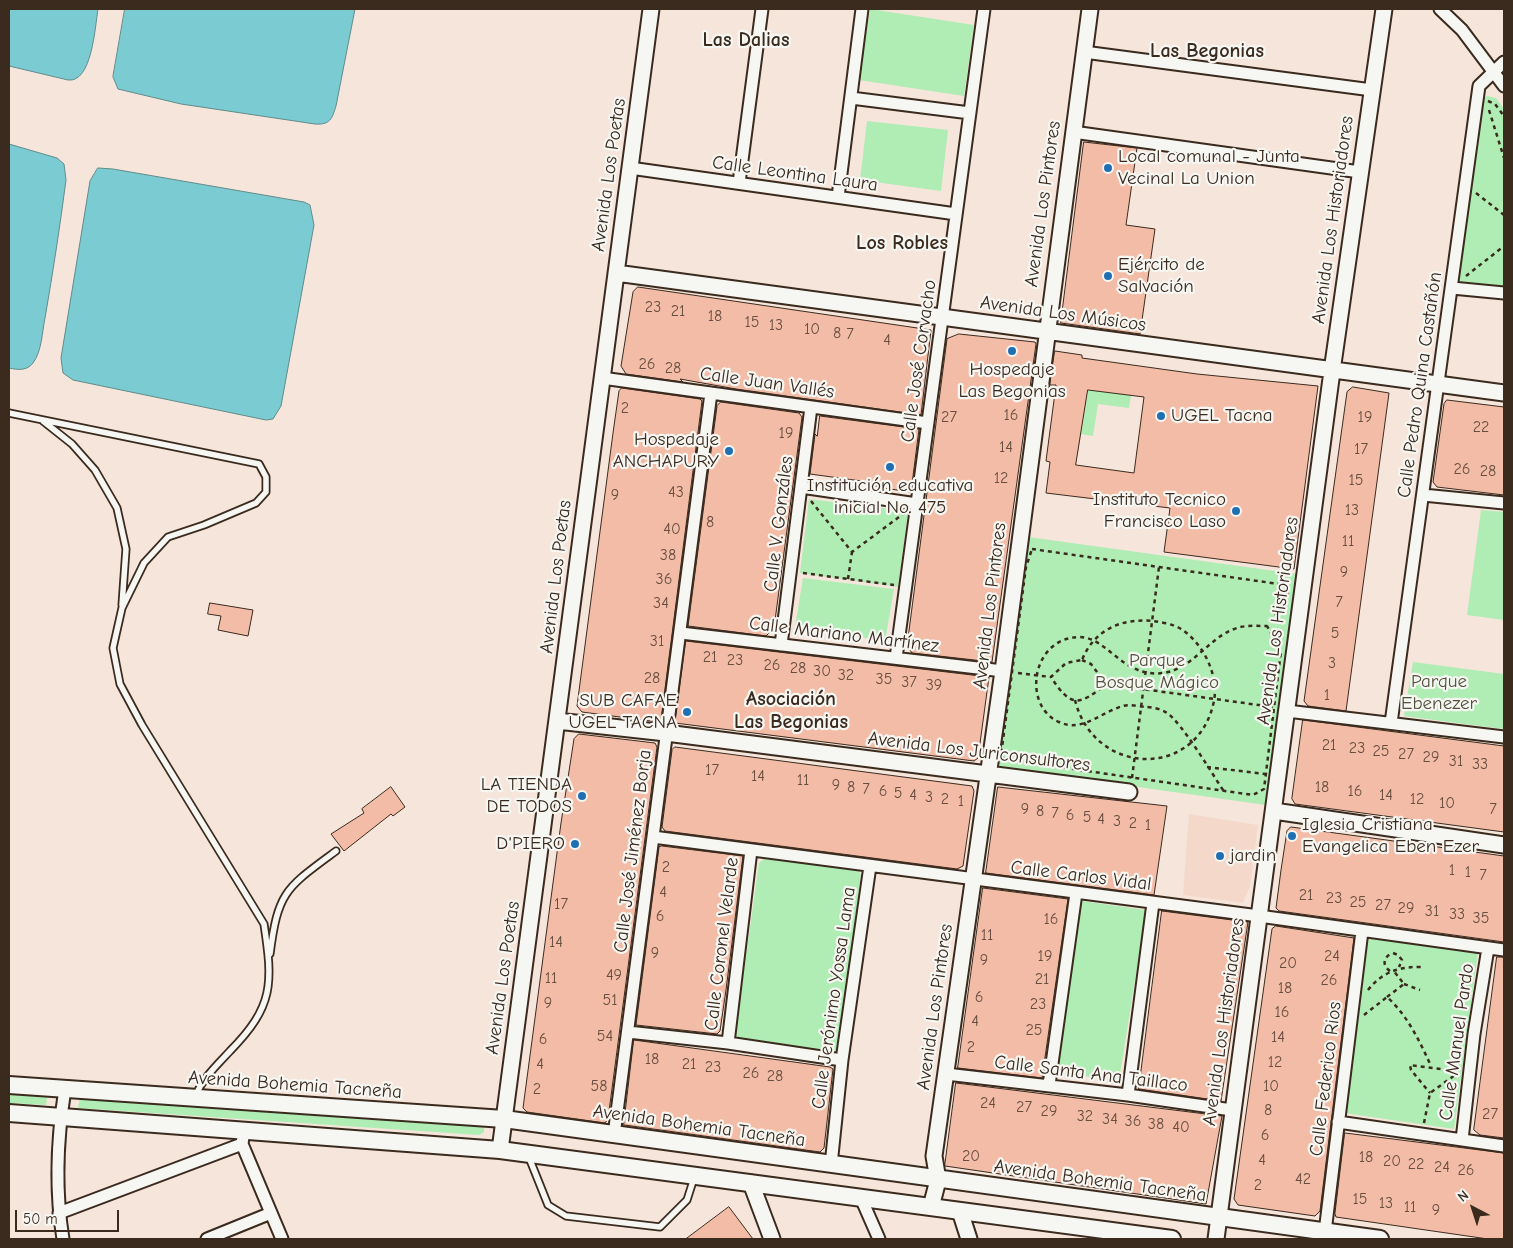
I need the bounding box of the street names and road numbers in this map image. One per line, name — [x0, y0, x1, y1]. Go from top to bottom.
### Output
street label: Avenida Los Poetas — [587, 97, 631, 253]
street label: Avenida Los Historiadores — [1307, 115, 1359, 325]
street label: Avenida Los Pintores — [1020, 119, 1066, 289]
street label: Calle Leontina Laura — [711, 151, 879, 197]
street label: Calle Pedro Quina Castañón — [1393, 271, 1447, 499]
street label: Calle José Corvacho — [896, 278, 942, 444]
street label: Avenida Los Músicos — [979, 291, 1147, 337]
street label: Calle Juan Vallés — [698, 362, 836, 404]
street label: Calle V. Gonzáles — [759, 455, 799, 593]
street label: Avenida Los Poetas — [535, 499, 577, 655]
street label: Avenida Los Historiadores — [1252, 516, 1304, 726]
street label: Avenida Los Pintores — [968, 521, 1012, 691]
street label: Calle Mariano Martínez — [748, 612, 940, 658]
street label: Avenida Los Juriconsultores — [867, 727, 1091, 777]
street label: Calle José Jiménez Borja — [609, 748, 657, 954]
street label: Calle Coronel Velarde — [700, 856, 744, 1032]
street label: Calle Carlos Vidal — [1009, 856, 1153, 896]
street label: Calle Jerónimo Yossa Lama — [807, 885, 861, 1111]
street label: Avenida Los Poetas — [481, 900, 525, 1056]
street label: Avenida Los Historiadores — [1198, 917, 1250, 1127]
street label: Avenida Los Pintores — [912, 922, 958, 1092]
street label: Calle Manuel Pardo — [1435, 962, 1479, 1122]
street label: Calle Federico Rios — [1305, 1000, 1347, 1158]
street label: Calle Santa Ana Taillaco — [993, 1051, 1189, 1097]
street label: Avenida Bohemia Tacneña — [187, 1066, 403, 1104]
street label: Avenida Bohemia Tacneña — [591, 1100, 807, 1152]
street label: Avenida Bohemia Tacneña — [992, 1155, 1208, 1207]

